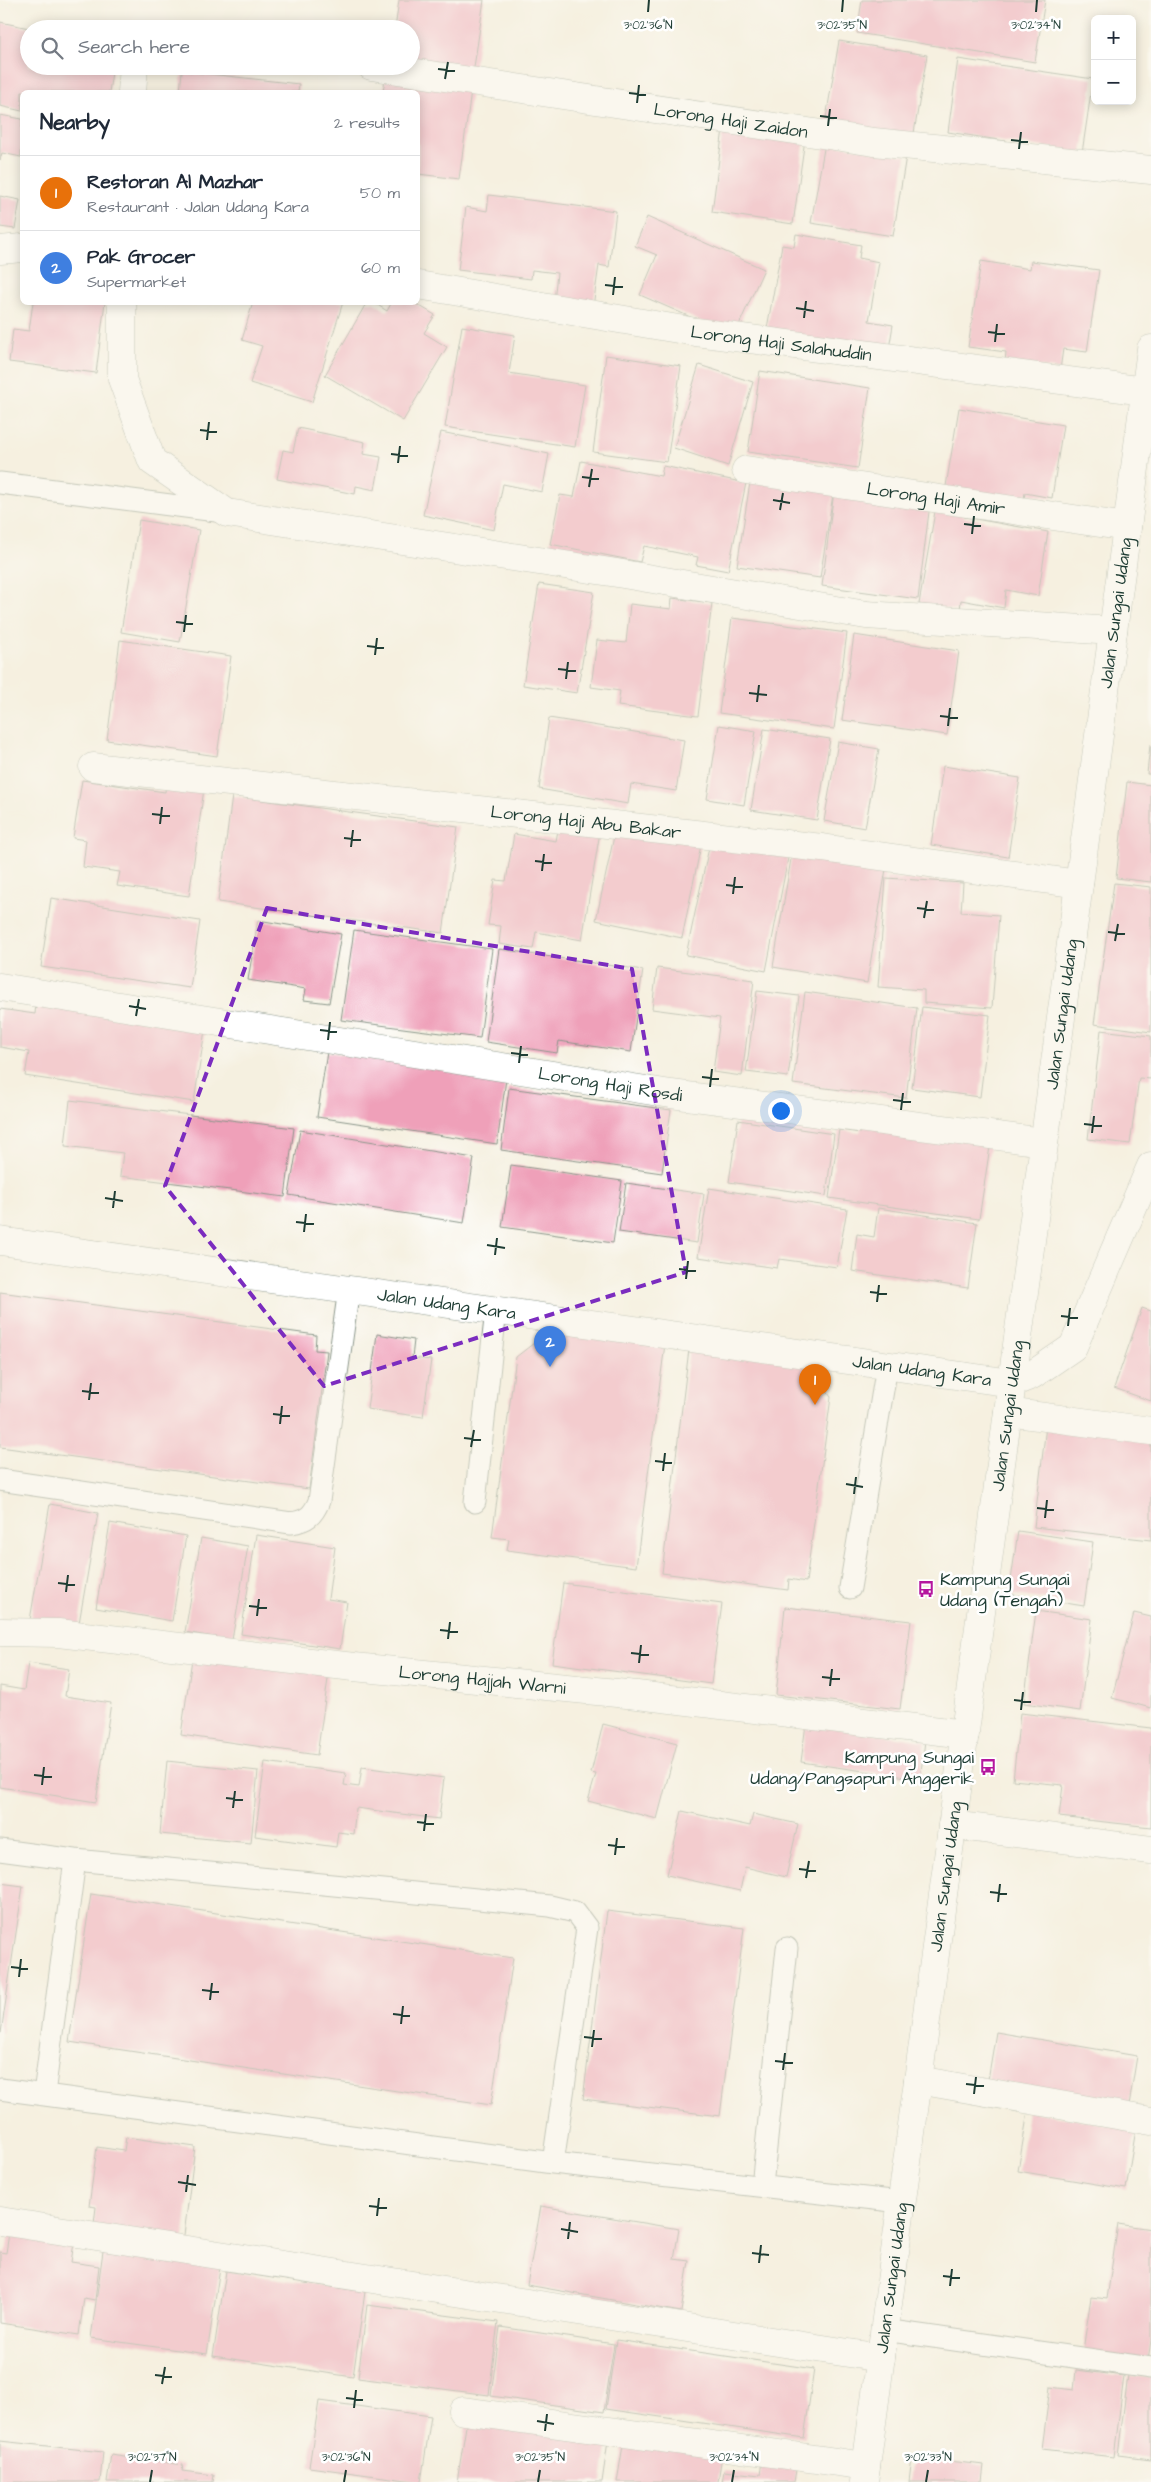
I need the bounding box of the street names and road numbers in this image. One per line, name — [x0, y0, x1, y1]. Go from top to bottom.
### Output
street label: Lorong Haji Zaidon — [652, 96, 810, 144]
street label: Lorong Haji Salahuddin — [689, 319, 873, 367]
street label: Lorong Haji Amir — [865, 476, 1007, 521]
street label: Jalan Sungai Udang — [1093, 536, 1139, 690]
street label: Lorong Haji Abu Bakar — [489, 799, 683, 845]
street label: Jalan Sungai Udang — [1039, 937, 1085, 1091]
street label: Lorong Haji Rosdi — [537, 1061, 684, 1108]
street label: Jalan Udang Kara — [375, 1282, 518, 1326]
street label: Jalan Sungai Udang — [985, 1339, 1031, 1493]
street label: Jalan Udang Kara — [851, 1348, 993, 1392]
street label: Lorong Hajjah Warni — [398, 1659, 567, 1700]
street label: Jalan Sungai Udang — [923, 1800, 969, 1953]
street label: Jalan Sungai Udang — [869, 2201, 915, 2355]

